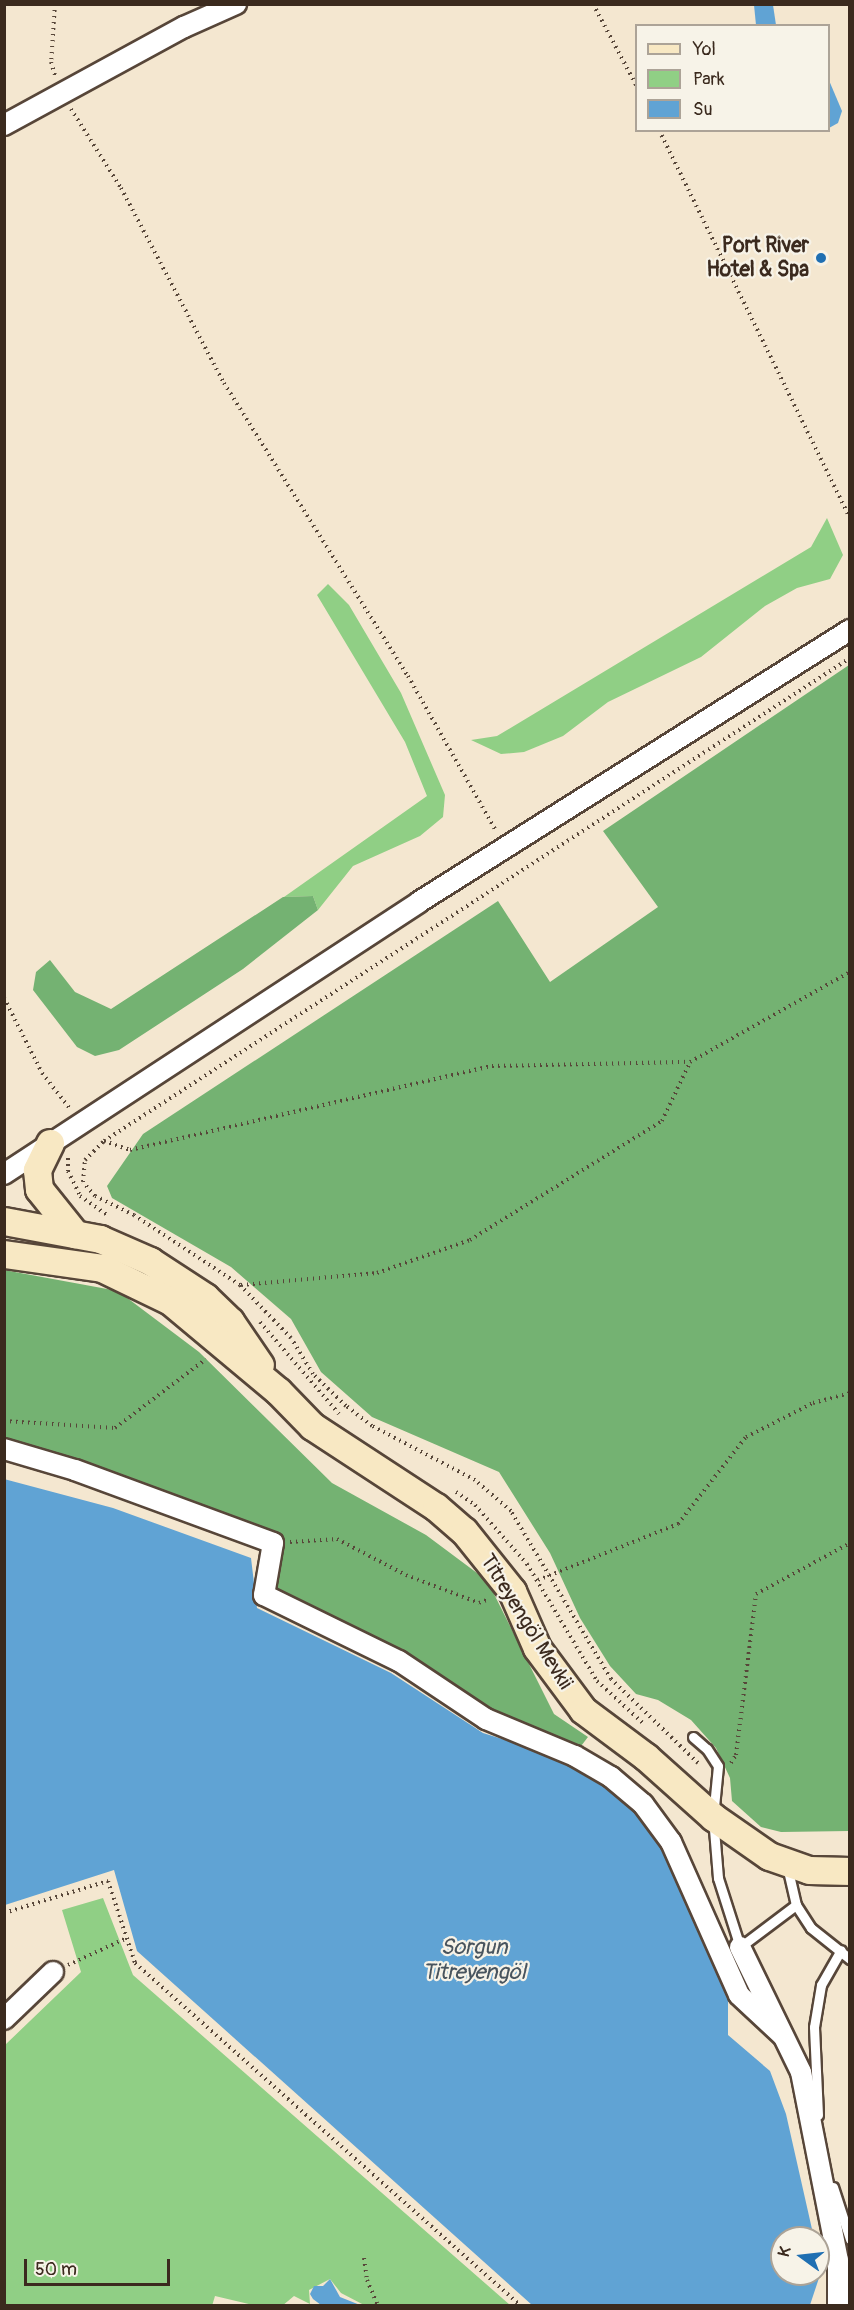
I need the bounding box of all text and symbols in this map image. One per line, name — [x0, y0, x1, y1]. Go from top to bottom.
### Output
legend — [635, 24, 830, 132]
text: Yol — [693, 38, 716, 61]
text: Park — [693, 68, 725, 91]
text: Su — [693, 98, 713, 121]
place label: Port River Hotel & Spa — [706, 233, 809, 283]
marker: Port River Hotel & Spa — [814, 251, 828, 265]
street label: Titreyengöl Mevkii — [474, 1550, 578, 1694]
water label: Sorgun Titreyengöl — [422, 1934, 526, 1986]
north arrow — [770, 2226, 830, 2286]
text: K — [774, 2245, 795, 2259]
scale bar — [27, 2247, 172, 2285]
text: 50 m — [35, 2258, 77, 2281]

